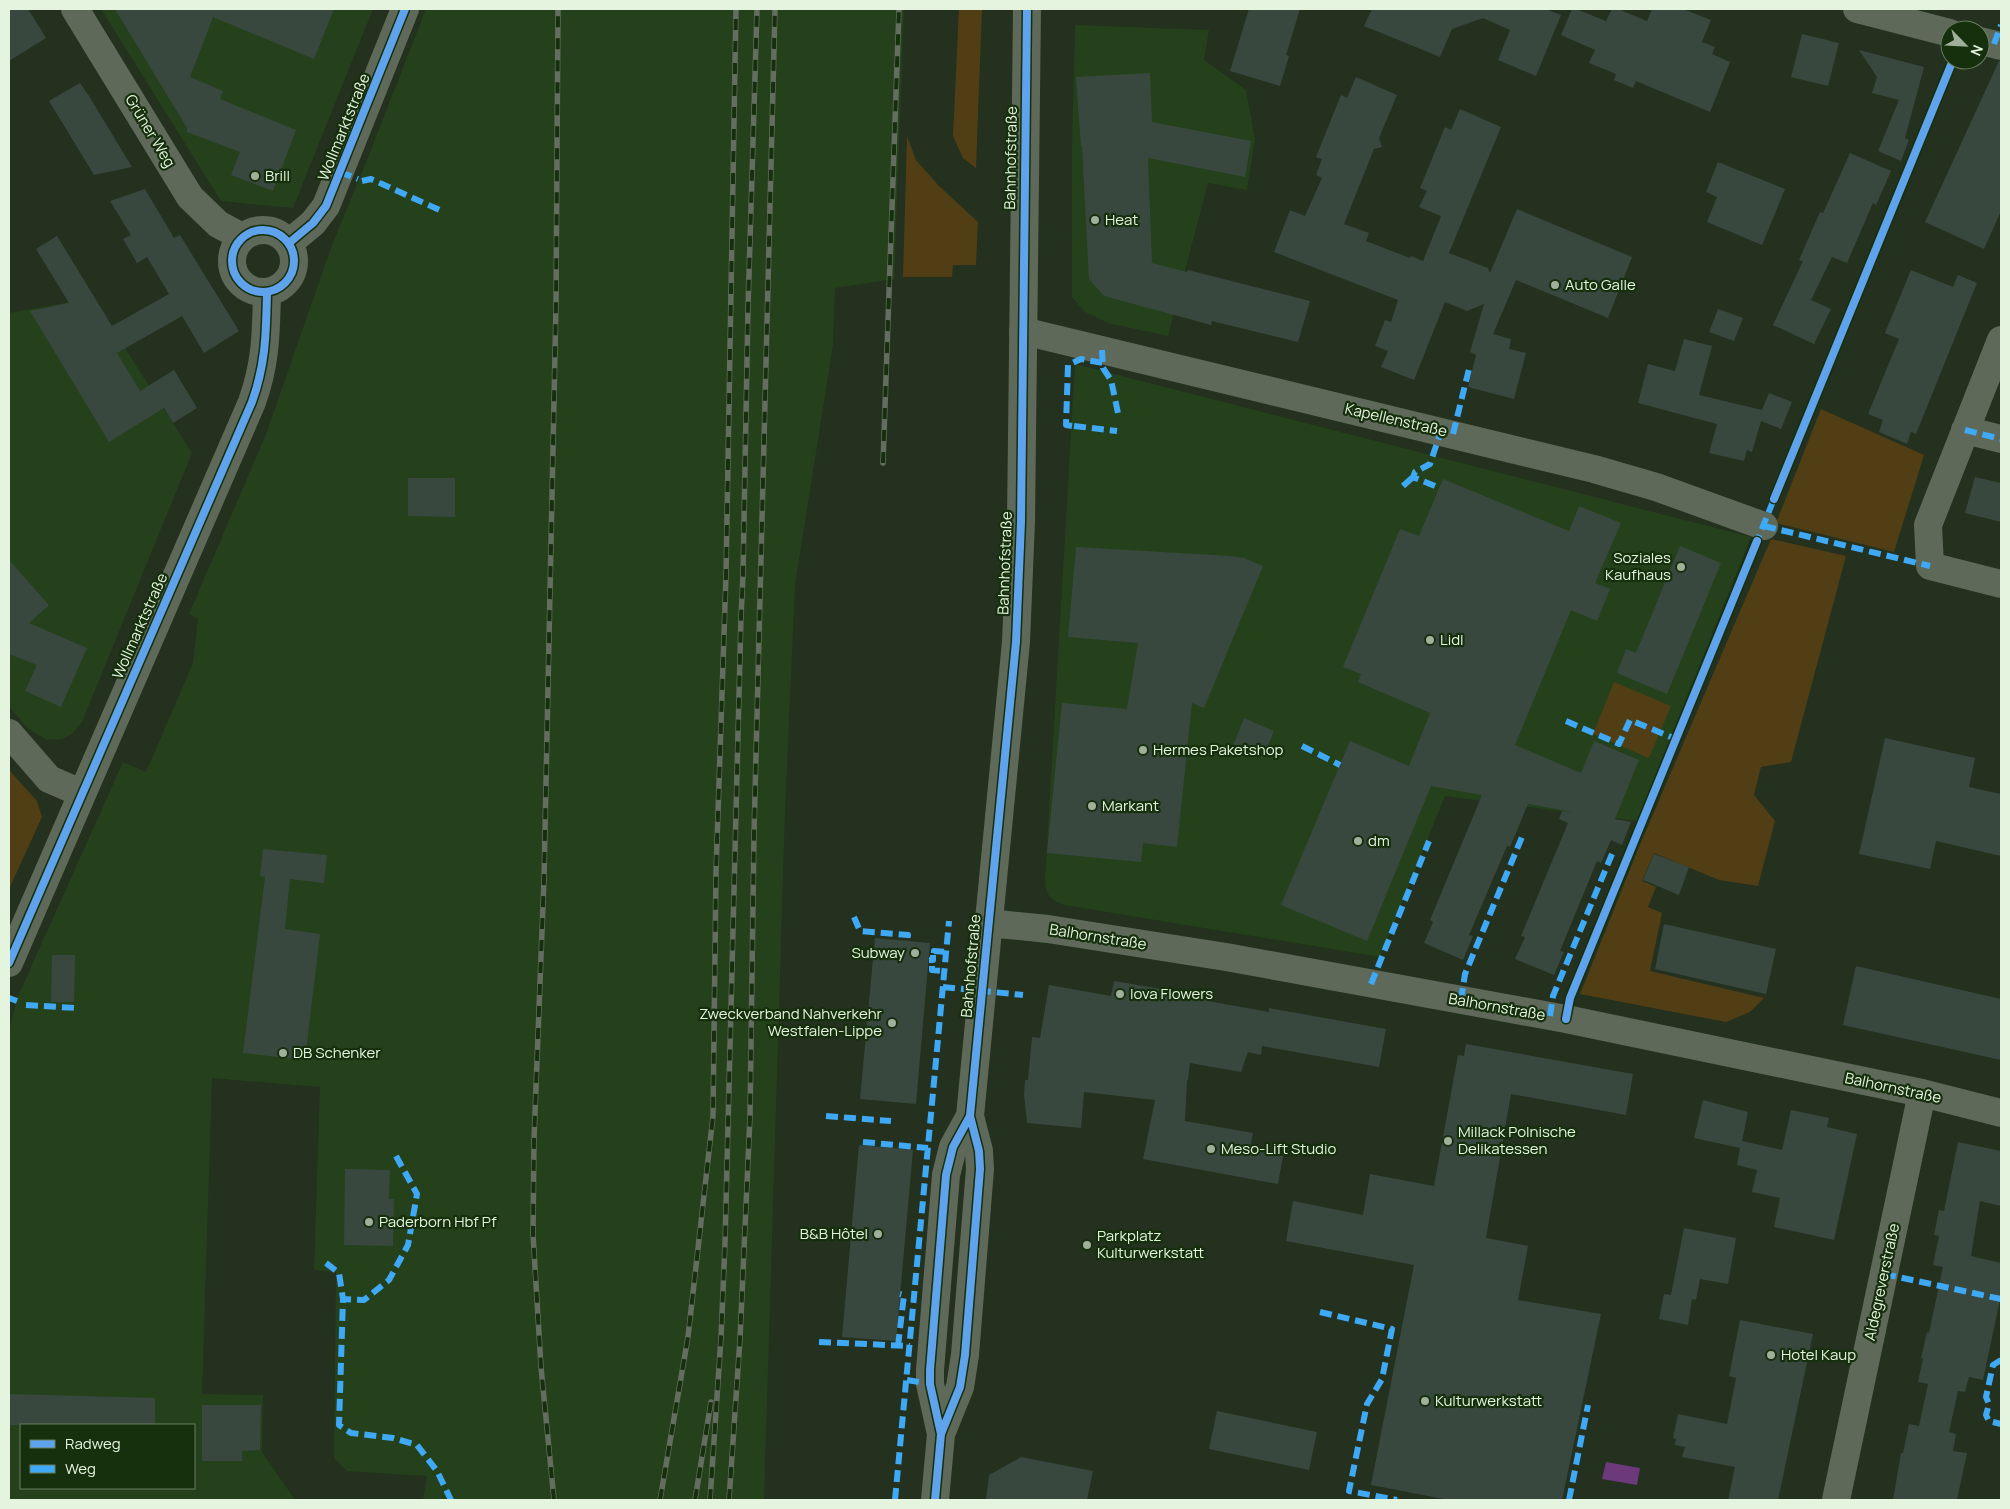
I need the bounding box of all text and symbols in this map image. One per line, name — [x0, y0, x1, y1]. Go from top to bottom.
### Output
north arrow — [1940, 20, 1990, 70]
text: N — [1967, 42, 1988, 59]
street label: Wollmarktstraße — [312, 70, 375, 184]
street label: Grüner Weg — [120, 90, 180, 171]
street label: Bahnhofstraße — [999, 106, 1022, 210]
place label: Brill — [265, 165, 290, 186]
marker: Brill — [249, 170, 261, 182]
place label: Heat — [1105, 209, 1138, 230]
marker: Heat — [1089, 214, 1101, 226]
place label: Auto Galle — [1565, 274, 1636, 295]
marker: Auto Galle — [1549, 279, 1561, 291]
street label: Kapellenstraße — [1343, 398, 1450, 442]
street label: Bahnhofstraße — [992, 511, 1017, 615]
place label: Soziales Kaufhaus — [1605, 547, 1671, 585]
marker: Soziales Kaufhaus — [1675, 561, 1687, 573]
street label: Wollmarktstraße — [107, 569, 172, 682]
place label: Lidl — [1440, 629, 1464, 650]
marker: Lidl — [1424, 634, 1436, 646]
place label: Hermes Paketshop — [1153, 739, 1284, 760]
marker: Hermes Paketshop — [1137, 744, 1149, 756]
place label: Markant — [1102, 795, 1159, 816]
marker: Markant — [1086, 800, 1098, 812]
place label: dm — [1368, 830, 1390, 851]
marker: dm — [1352, 835, 1364, 847]
street label: Bahnhofstraße — [956, 913, 985, 1018]
street label: Balhornstraße — [1048, 918, 1148, 955]
place label: Subway — [851, 942, 905, 963]
marker: Subway — [909, 947, 921, 959]
place label: lova Flowers — [1130, 983, 1213, 1004]
marker: lova Flowers — [1114, 988, 1126, 1000]
street label: Balhornstraße — [1447, 988, 1547, 1025]
place label: Zweckverband Nahverkehr Westfalen-Lippe — [699, 1003, 883, 1041]
marker: Zweckverband Nahverkehr Westfalen-Lippe — [886, 1017, 898, 1029]
place label: DB Schenker — [293, 1042, 381, 1063]
marker: DB Schenker — [277, 1047, 289, 1059]
street label: Balhornstraße — [1843, 1067, 1944, 1108]
place label: Millack Polnische Delikatessen — [1458, 1121, 1576, 1159]
marker: Millack Polnische Delikatessen — [1442, 1135, 1454, 1147]
place label: Meso-Lift Studio — [1221, 1138, 1336, 1159]
marker: Meso-Lift Studio — [1205, 1143, 1217, 1155]
place label: Paderborn Hbf Pf — [379, 1211, 497, 1232]
marker: Paderborn Hbf Pf — [363, 1216, 375, 1228]
street label: Aldegreverstraße — [1859, 1221, 1904, 1343]
place label: B&B Hôtel — [800, 1223, 868, 1244]
place label: Parkplatz Kulturwerkstatt — [1097, 1225, 1204, 1263]
marker: B&B Hôtel — [872, 1228, 884, 1240]
marker: Parkplatz Kulturwerkstatt — [1081, 1239, 1093, 1251]
place label: Hotel Kaup — [1781, 1344, 1856, 1365]
marker: Hotel Kaup — [1765, 1349, 1777, 1361]
place label: Kulturwerkstatt — [1435, 1390, 1542, 1411]
marker: Kulturwerkstatt — [1419, 1395, 1431, 1407]
legend — [20, 1424, 195, 1489]
text: Radweg — [65, 1433, 121, 1454]
text: Weg — [65, 1458, 96, 1479]

